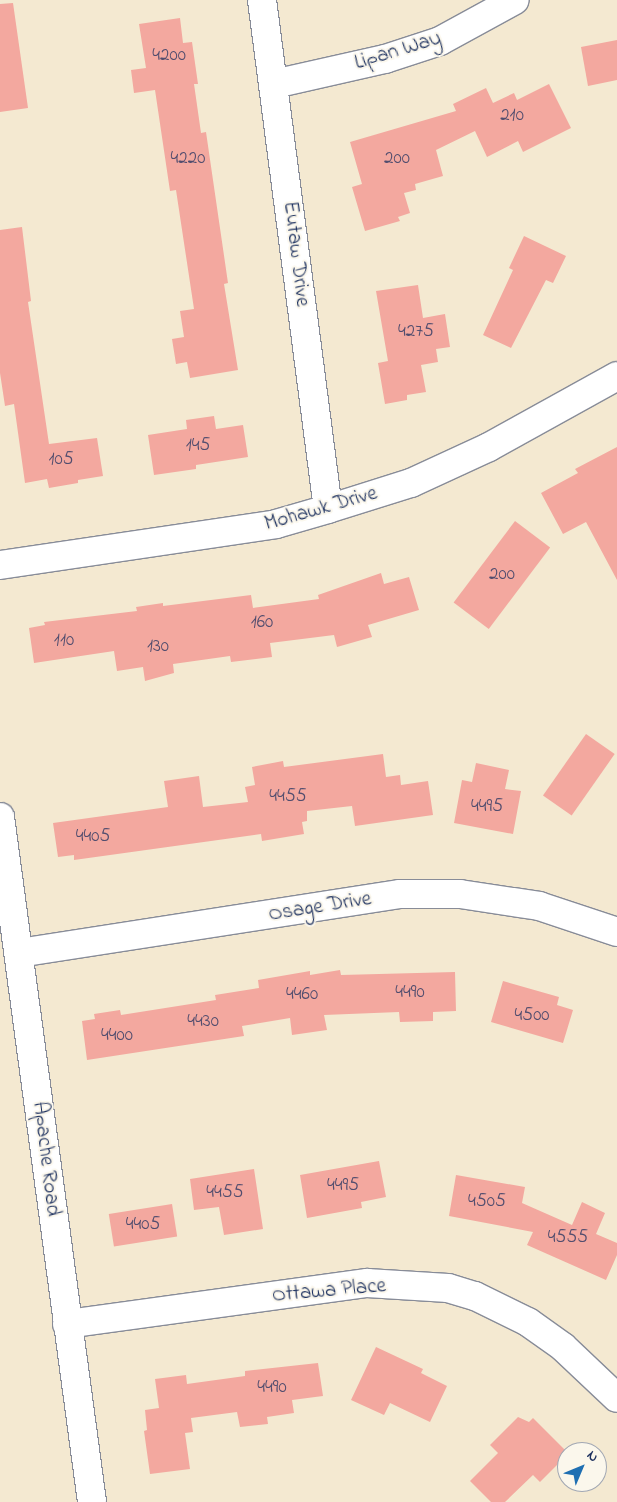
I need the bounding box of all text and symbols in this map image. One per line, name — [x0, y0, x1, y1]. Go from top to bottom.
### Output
street label: Lipan Way — [352, 26, 444, 76]
house number: 4200 — [152, 45, 186, 67]
house number: 210 — [500, 105, 524, 127]
house number: 4220 — [171, 148, 205, 170]
house number: 200 — [384, 148, 410, 170]
street label: Eutaw Drive — [277, 200, 315, 308]
house number: 4275 — [398, 321, 434, 343]
house number: 145 — [186, 435, 210, 457]
house number: 105 — [48, 449, 74, 471]
street label: Mohawk Drive — [262, 481, 380, 537]
house number: 200 — [489, 564, 515, 586]
house number: 160 — [251, 612, 273, 634]
house number: 110 — [54, 630, 74, 652]
house number: 130 — [147, 636, 169, 658]
house number: 4455 — [269, 786, 307, 808]
house number: 4495 — [471, 796, 503, 818]
house number: 4405 — [76, 826, 110, 848]
street label: Osage Drive — [267, 886, 373, 928]
house number: 4490 — [395, 982, 425, 1004]
house number: 4460 — [286, 984, 318, 1006]
house number: 4500 — [514, 1005, 550, 1027]
house number: 4430 — [187, 1011, 219, 1033]
house number: 4400 — [101, 1025, 133, 1047]
street label: Apache Road — [26, 1100, 66, 1218]
house number: 4495 — [327, 1175, 359, 1197]
house number: 4455 — [206, 1182, 244, 1204]
house number: 4505 — [468, 1191, 506, 1213]
house number: 4405 — [126, 1214, 160, 1236]
house number: 4555 — [548, 1227, 588, 1249]
street label: Ottawa Place — [271, 1273, 387, 1309]
house number: 4490 — [257, 1377, 287, 1399]
north arrow — [557, 1442, 607, 1492]
text: N — [581, 1446, 603, 1468]

